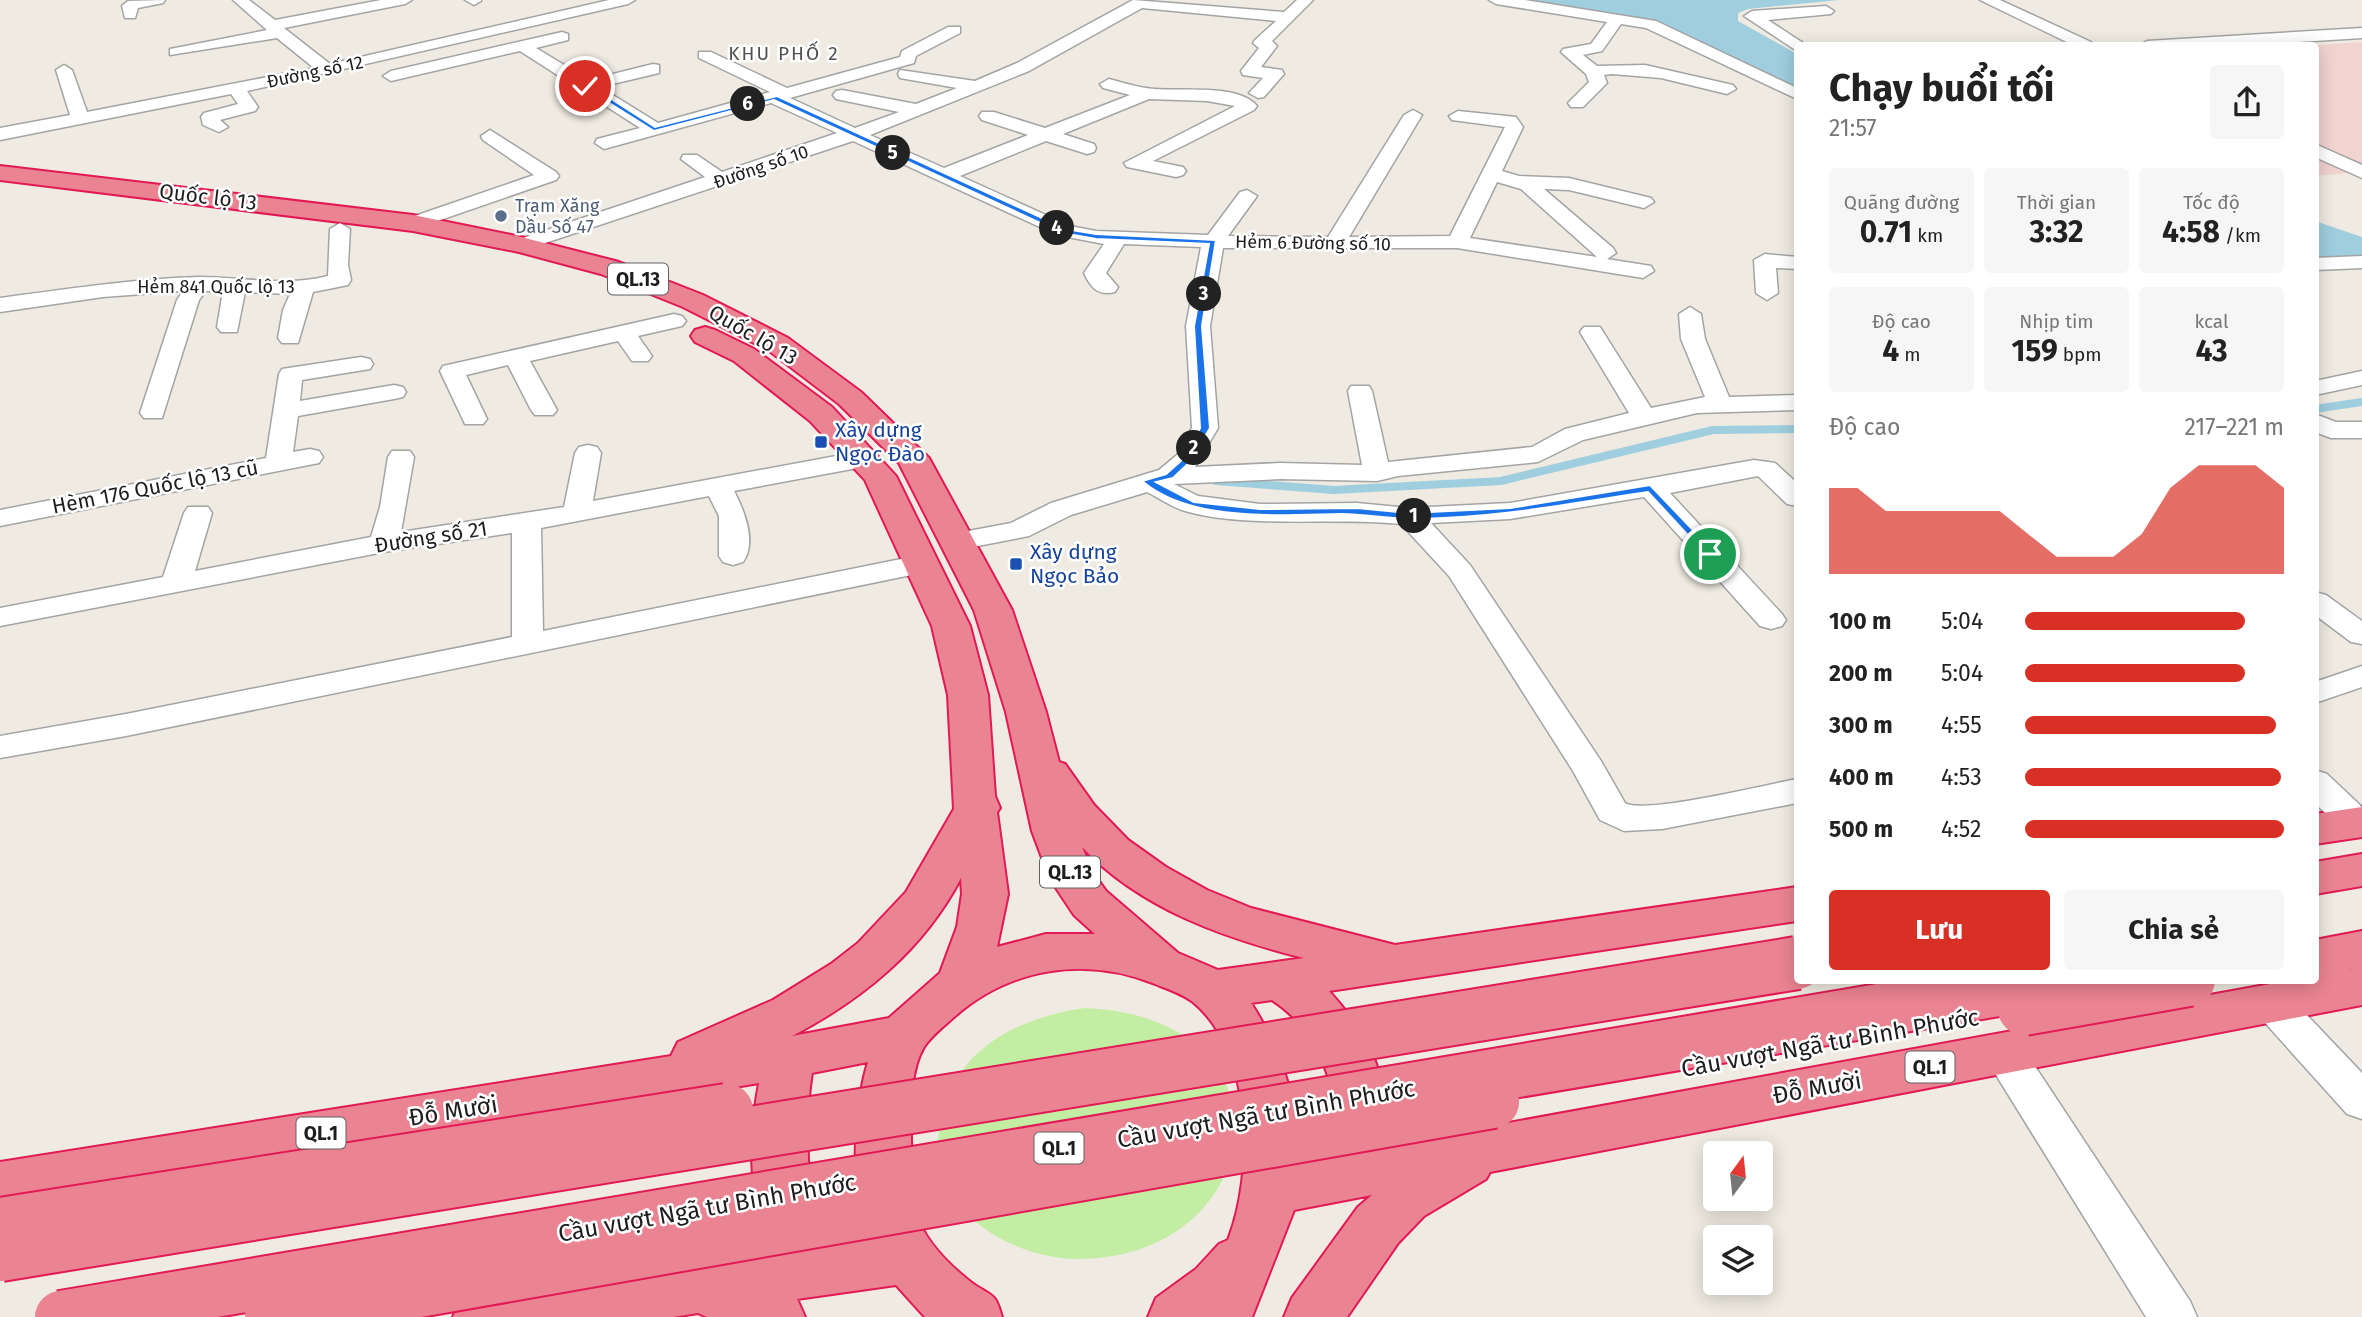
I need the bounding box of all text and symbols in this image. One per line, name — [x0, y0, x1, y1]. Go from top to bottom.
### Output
district label: KHU PHỐ 2 — [728, 40, 840, 65]
street label: Đường số 12 — [265, 51, 365, 93]
pin — [555, 56, 615, 116]
text: Chạy buổi tối — [1829, 65, 2055, 111]
button: share — [2210, 65, 2284, 139]
icon: check — [566, 67, 604, 105]
pin: 6 — [730, 86, 766, 122]
text: 6 — [742, 92, 753, 115]
text: 21:57 — [1829, 114, 1877, 142]
pin: 5 — [876, 136, 910, 170]
street label: Đường số 10 — [711, 140, 811, 194]
text: 5 — [887, 141, 898, 164]
street label: Quốc lộ 13 — [158, 178, 258, 216]
text: Quãng đường — [1844, 191, 1959, 214]
text: Thời gian — [2017, 191, 2096, 214]
text: Tốc độ — [2183, 191, 2240, 214]
place label: Trạm Xăng Dầu Số 47 — [515, 195, 600, 238]
marker: Trạm Xăng Dầu Số 47 — [493, 208, 509, 224]
pin: 4 — [1040, 210, 1074, 246]
text: 0.71 — [1860, 214, 1912, 250]
text: 3:32 — [2029, 214, 2084, 250]
text: 4:58 — [2162, 214, 2220, 250]
text: 4 — [1051, 216, 1062, 239]
text: km — [1912, 224, 1943, 247]
text: /km — [2220, 224, 2261, 247]
street label: Hẻm 6 Đường số 10 — [1235, 231, 1391, 255]
road number: QL.13 — [608, 264, 668, 294]
street label: Hẻm 841 Quốc lộ 13 — [137, 276, 295, 298]
pin: 3 — [1186, 276, 1222, 312]
text: 3 — [1199, 282, 1208, 305]
street label: Quốc lộ 13 — [704, 299, 802, 371]
text: Độ cao — [1872, 310, 1931, 333]
text: Nhịp tim — [2019, 310, 2094, 333]
text: kcal — [2194, 310, 2229, 333]
text: 4 — [1882, 333, 1899, 369]
text: 159 — [2011, 333, 2058, 369]
text: 43 — [2195, 333, 2228, 369]
text: m — [1899, 343, 1921, 366]
text: bpm — [2058, 343, 2102, 366]
text: Độ cao — [1829, 413, 1900, 441]
text: 217–221 m — [2185, 413, 2284, 441]
place label: Xây dựng Ngọc Đào — [835, 417, 925, 467]
pin: 2 — [1176, 430, 1212, 466]
marker: Xây dựng Ngọc Đào — [813, 434, 829, 450]
text: 2 — [1189, 436, 1198, 459]
street label: Hèm 176 Quốc lộ 13 cũ — [50, 454, 260, 520]
pin: 1 — [1396, 498, 1432, 534]
text: 1 — [1409, 504, 1418, 527]
street label: Đường số 21 — [373, 515, 489, 559]
pin — [1680, 524, 1740, 584]
icon: arrive — [1691, 535, 1729, 573]
place label: Xây dựng Ngọc Bảo — [1030, 539, 1119, 589]
marker: Xây dựng Ngọc Bảo — [1008, 556, 1024, 572]
text: 100 m — [1829, 607, 1891, 635]
text: 5:04 — [1941, 607, 1983, 635]
text: 200 m — [1829, 659, 1893, 687]
text: 5:04 — [1941, 659, 1983, 687]
text: 300 m — [1829, 711, 1893, 739]
text: 4:55 — [1941, 711, 1982, 739]
text: 400 m — [1829, 763, 1894, 791]
text: 4:53 — [1941, 763, 1982, 791]
text: 500 m — [1829, 815, 1893, 843]
text: 4:52 — [1941, 815, 1981, 843]
road number: QL.13 — [1040, 856, 1100, 888]
button: Lưu — [1829, 890, 2050, 970]
button: Chia sẻ — [2064, 890, 2284, 970]
street label: Cầu vượt Ngã tư Bình Phước — [1679, 1003, 1981, 1083]
road number: QL.1 — [1906, 1051, 1954, 1082]
street label: Đỗ Mười — [1770, 1066, 1864, 1110]
street label: Cầu vượt Ngã tư Bình Phước — [1115, 1074, 1417, 1154]
street label: Đỗ Mười — [406, 1090, 500, 1132]
road number: QL.1 — [296, 1118, 346, 1148]
road number: QL.1 — [1034, 1132, 1084, 1164]
north arrow — [1703, 1141, 1773, 1211]
map controls — [1703, 1141, 1773, 1295]
street label: Cầu vượt Ngã tư Bình Phước — [556, 1168, 858, 1248]
button: layers — [1703, 1225, 1773, 1295]

